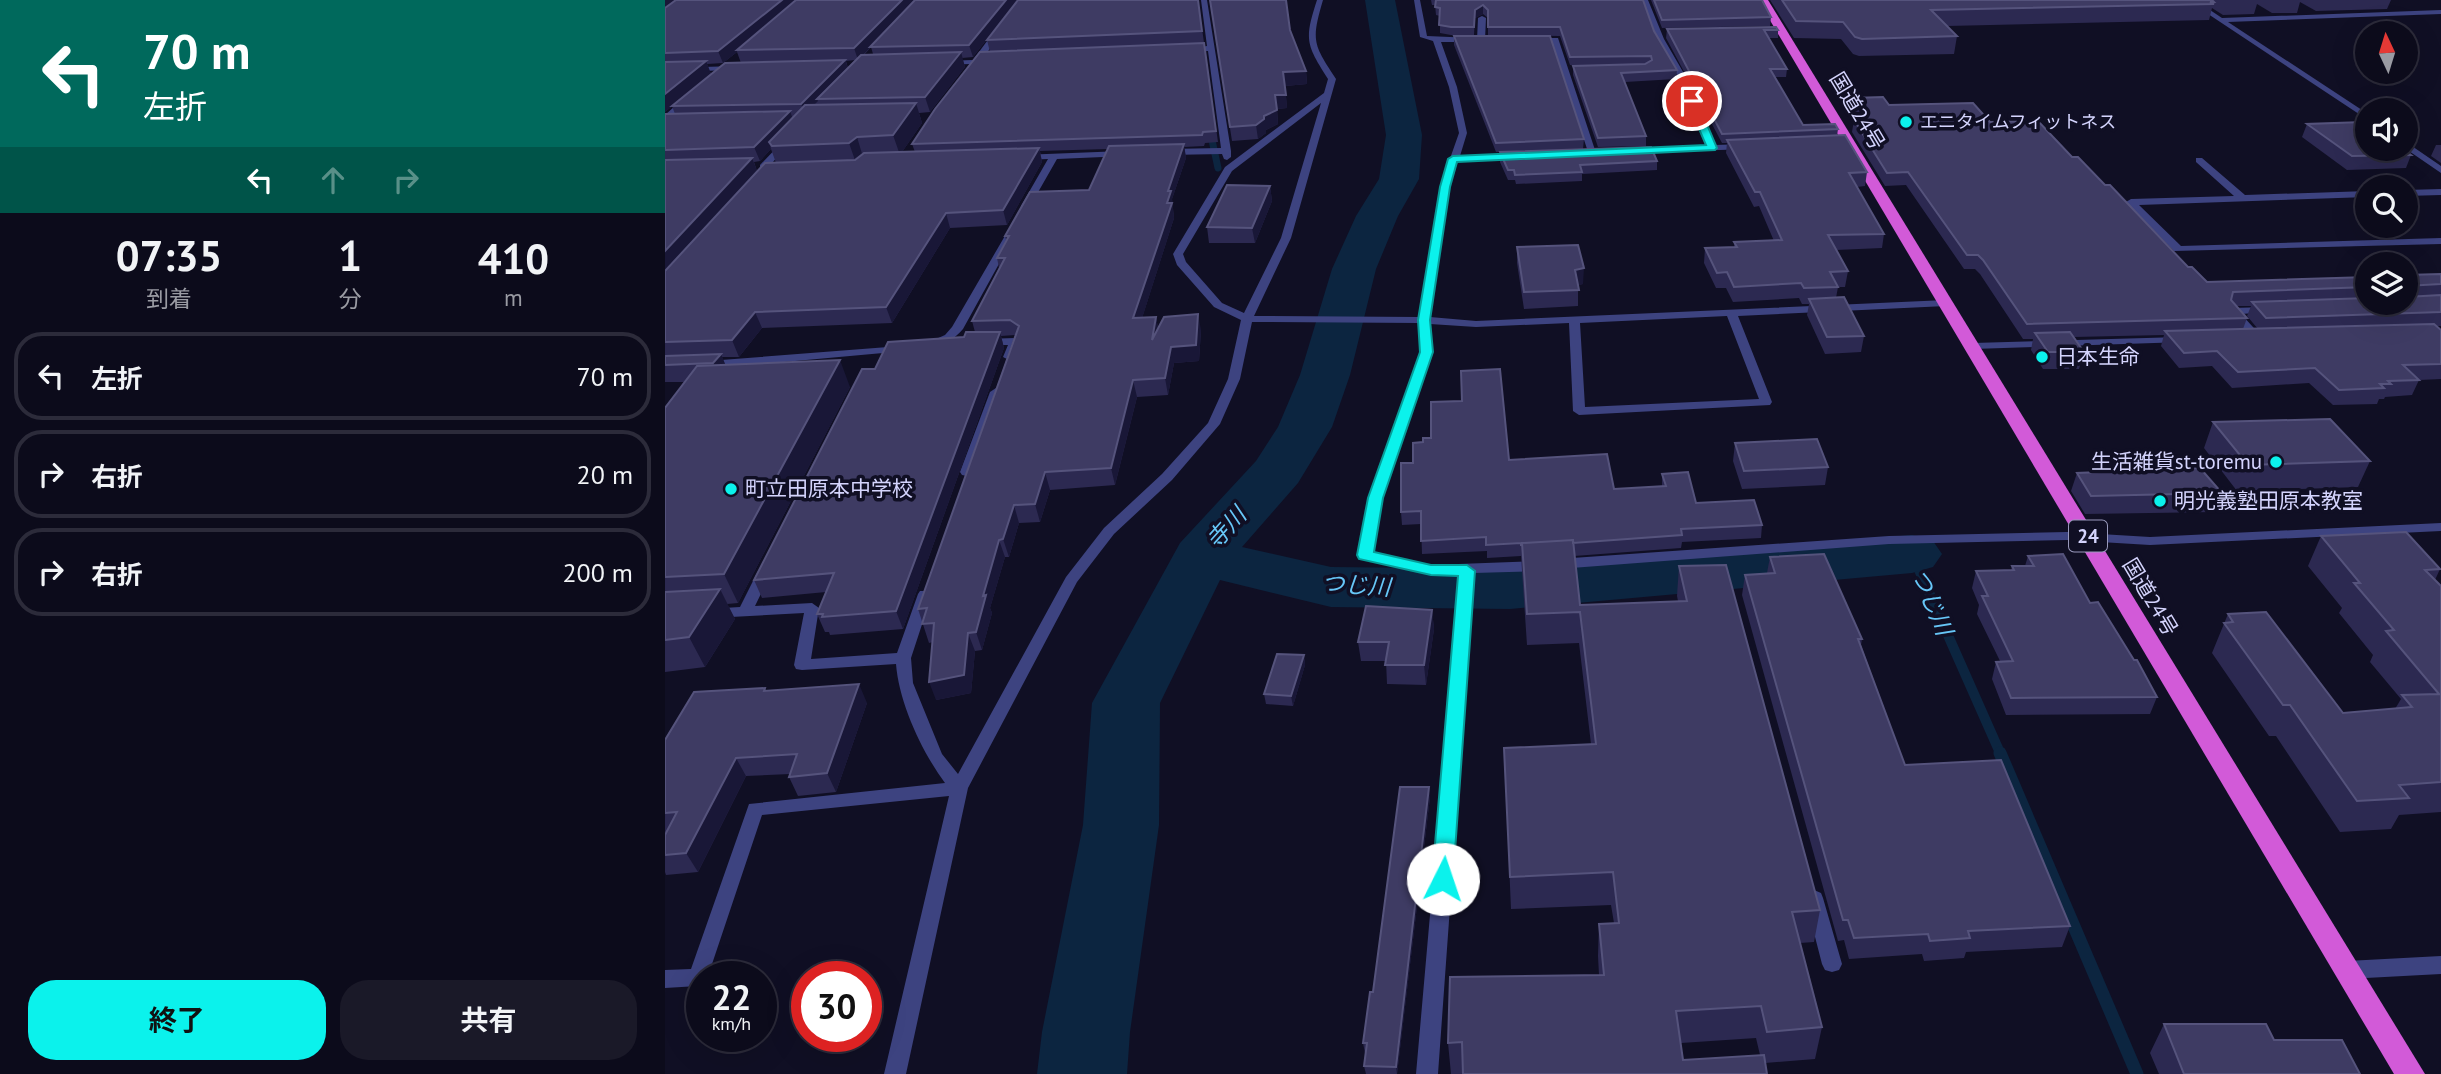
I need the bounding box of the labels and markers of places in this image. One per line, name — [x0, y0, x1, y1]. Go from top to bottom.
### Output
pin — [1662, 71, 1722, 131]
place label: エニタイムフィットネス — [1920, 110, 2116, 133]
marker: エニタイムフィットネス — [1898, 114, 1914, 130]
place label: 日本生命 — [2056, 343, 2140, 370]
marker: 日本生命 — [2034, 349, 2050, 365]
place label: 生活雑貨st-toremu — [2091, 448, 2262, 475]
marker: 生活雑貨st-toremu — [2268, 454, 2284, 470]
place label: 町立田原本中学校 — [745, 475, 913, 502]
marker: 町立田原本中学校 — [723, 481, 739, 497]
place label: 明光義塾田原本教室 — [2174, 487, 2363, 514]
marker: 明光義塾田原本教室 — [2152, 493, 2168, 509]

